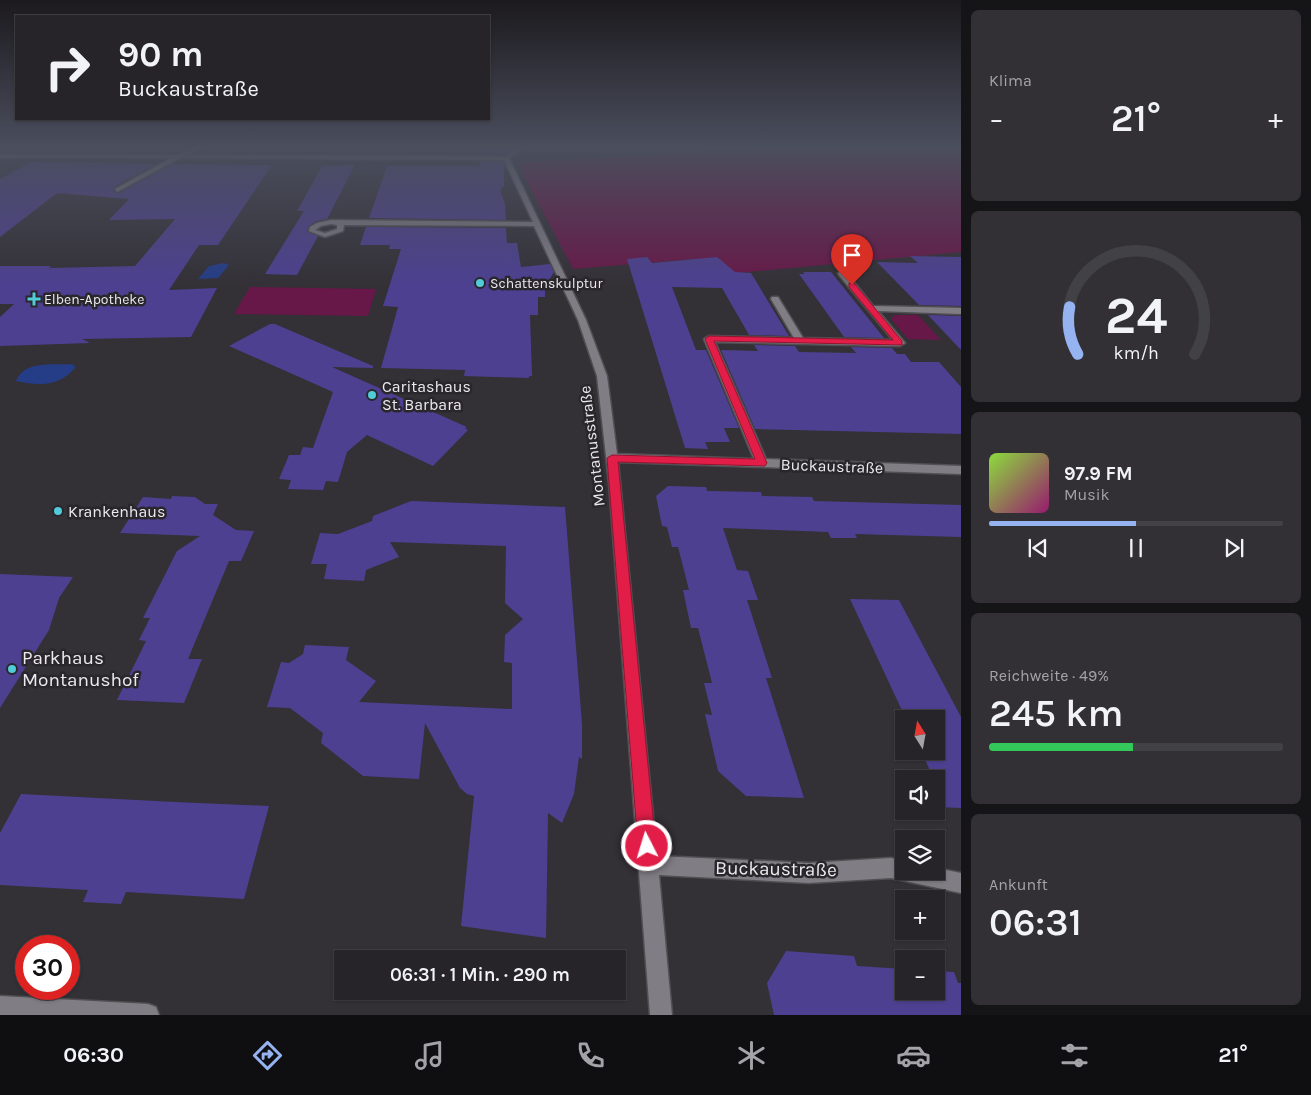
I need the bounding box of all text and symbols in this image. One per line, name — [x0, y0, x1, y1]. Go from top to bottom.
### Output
text: 90 m — [118, 34, 204, 75]
icon: right — [35, 35, 100, 100]
text: Klima — [989, 71, 1032, 90]
text: Buckaustraße — [118, 76, 259, 102]
text: 21° — [1111, 96, 1161, 141]
text: − — [989, 102, 1004, 135]
text: + — [1268, 102, 1283, 135]
pin — [831, 234, 873, 285]
icon: arrive — [838, 241, 866, 269]
place label: Schattenskulptur — [490, 275, 604, 292]
marker: Schattenskulptur — [474, 277, 486, 289]
text: 24 — [1105, 285, 1167, 346]
place label: Elben-Apotheke — [44, 291, 144, 308]
marker: Elben-Apotheke — [28, 293, 40, 305]
text: km/h — [1113, 343, 1159, 364]
place label: Caritashaus St. Barbara — [382, 377, 471, 414]
street label: Montanusstraße — [575, 385, 609, 507]
marker: Caritashaus St. Barbara — [366, 389, 378, 401]
street label: Buckaustraße — [780, 455, 884, 477]
text: 97.9 FM — [1064, 463, 1133, 485]
text: Musik — [1064, 485, 1109, 504]
place label: Krankenhaus — [68, 502, 165, 521]
marker: Krankenhaus — [52, 505, 64, 517]
icon: previous — [1024, 534, 1052, 562]
icon: pause — [1122, 534, 1150, 562]
icon: next — [1220, 534, 1248, 562]
place label: Parkhaus Montanushof — [22, 647, 139, 691]
marker: Parkhaus Montanushof — [6, 663, 18, 675]
text: Reichweite · 49% — [989, 666, 1109, 685]
text: 245 km — [989, 691, 1123, 736]
north arrow — [895, 710, 945, 760]
map controls — [895, 710, 945, 1000]
button: sound — [895, 770, 945, 820]
position arrow — [620, 819, 672, 871]
button: layers — [895, 830, 945, 880]
street label: Buckaustraße — [715, 857, 837, 881]
text: Ankunft — [989, 875, 1048, 894]
button: + — [895, 890, 945, 940]
text: 06:31 — [989, 900, 1082, 945]
speed limit sign: 30 — [15, 935, 80, 1000]
button: − — [895, 950, 945, 1000]
text: 06:31 · 1 Min. · 290 m — [390, 964, 570, 986]
icon: directions — [250, 1038, 285, 1073]
icon: music — [412, 1038, 447, 1073]
icon: phone — [573, 1038, 608, 1073]
icon: climate — [734, 1038, 769, 1073]
icon: car — [896, 1038, 931, 1073]
icon: filters — [1057, 1038, 1092, 1073]
text: 06:30 — [63, 1042, 124, 1068]
text: 21° — [1218, 1042, 1248, 1068]

